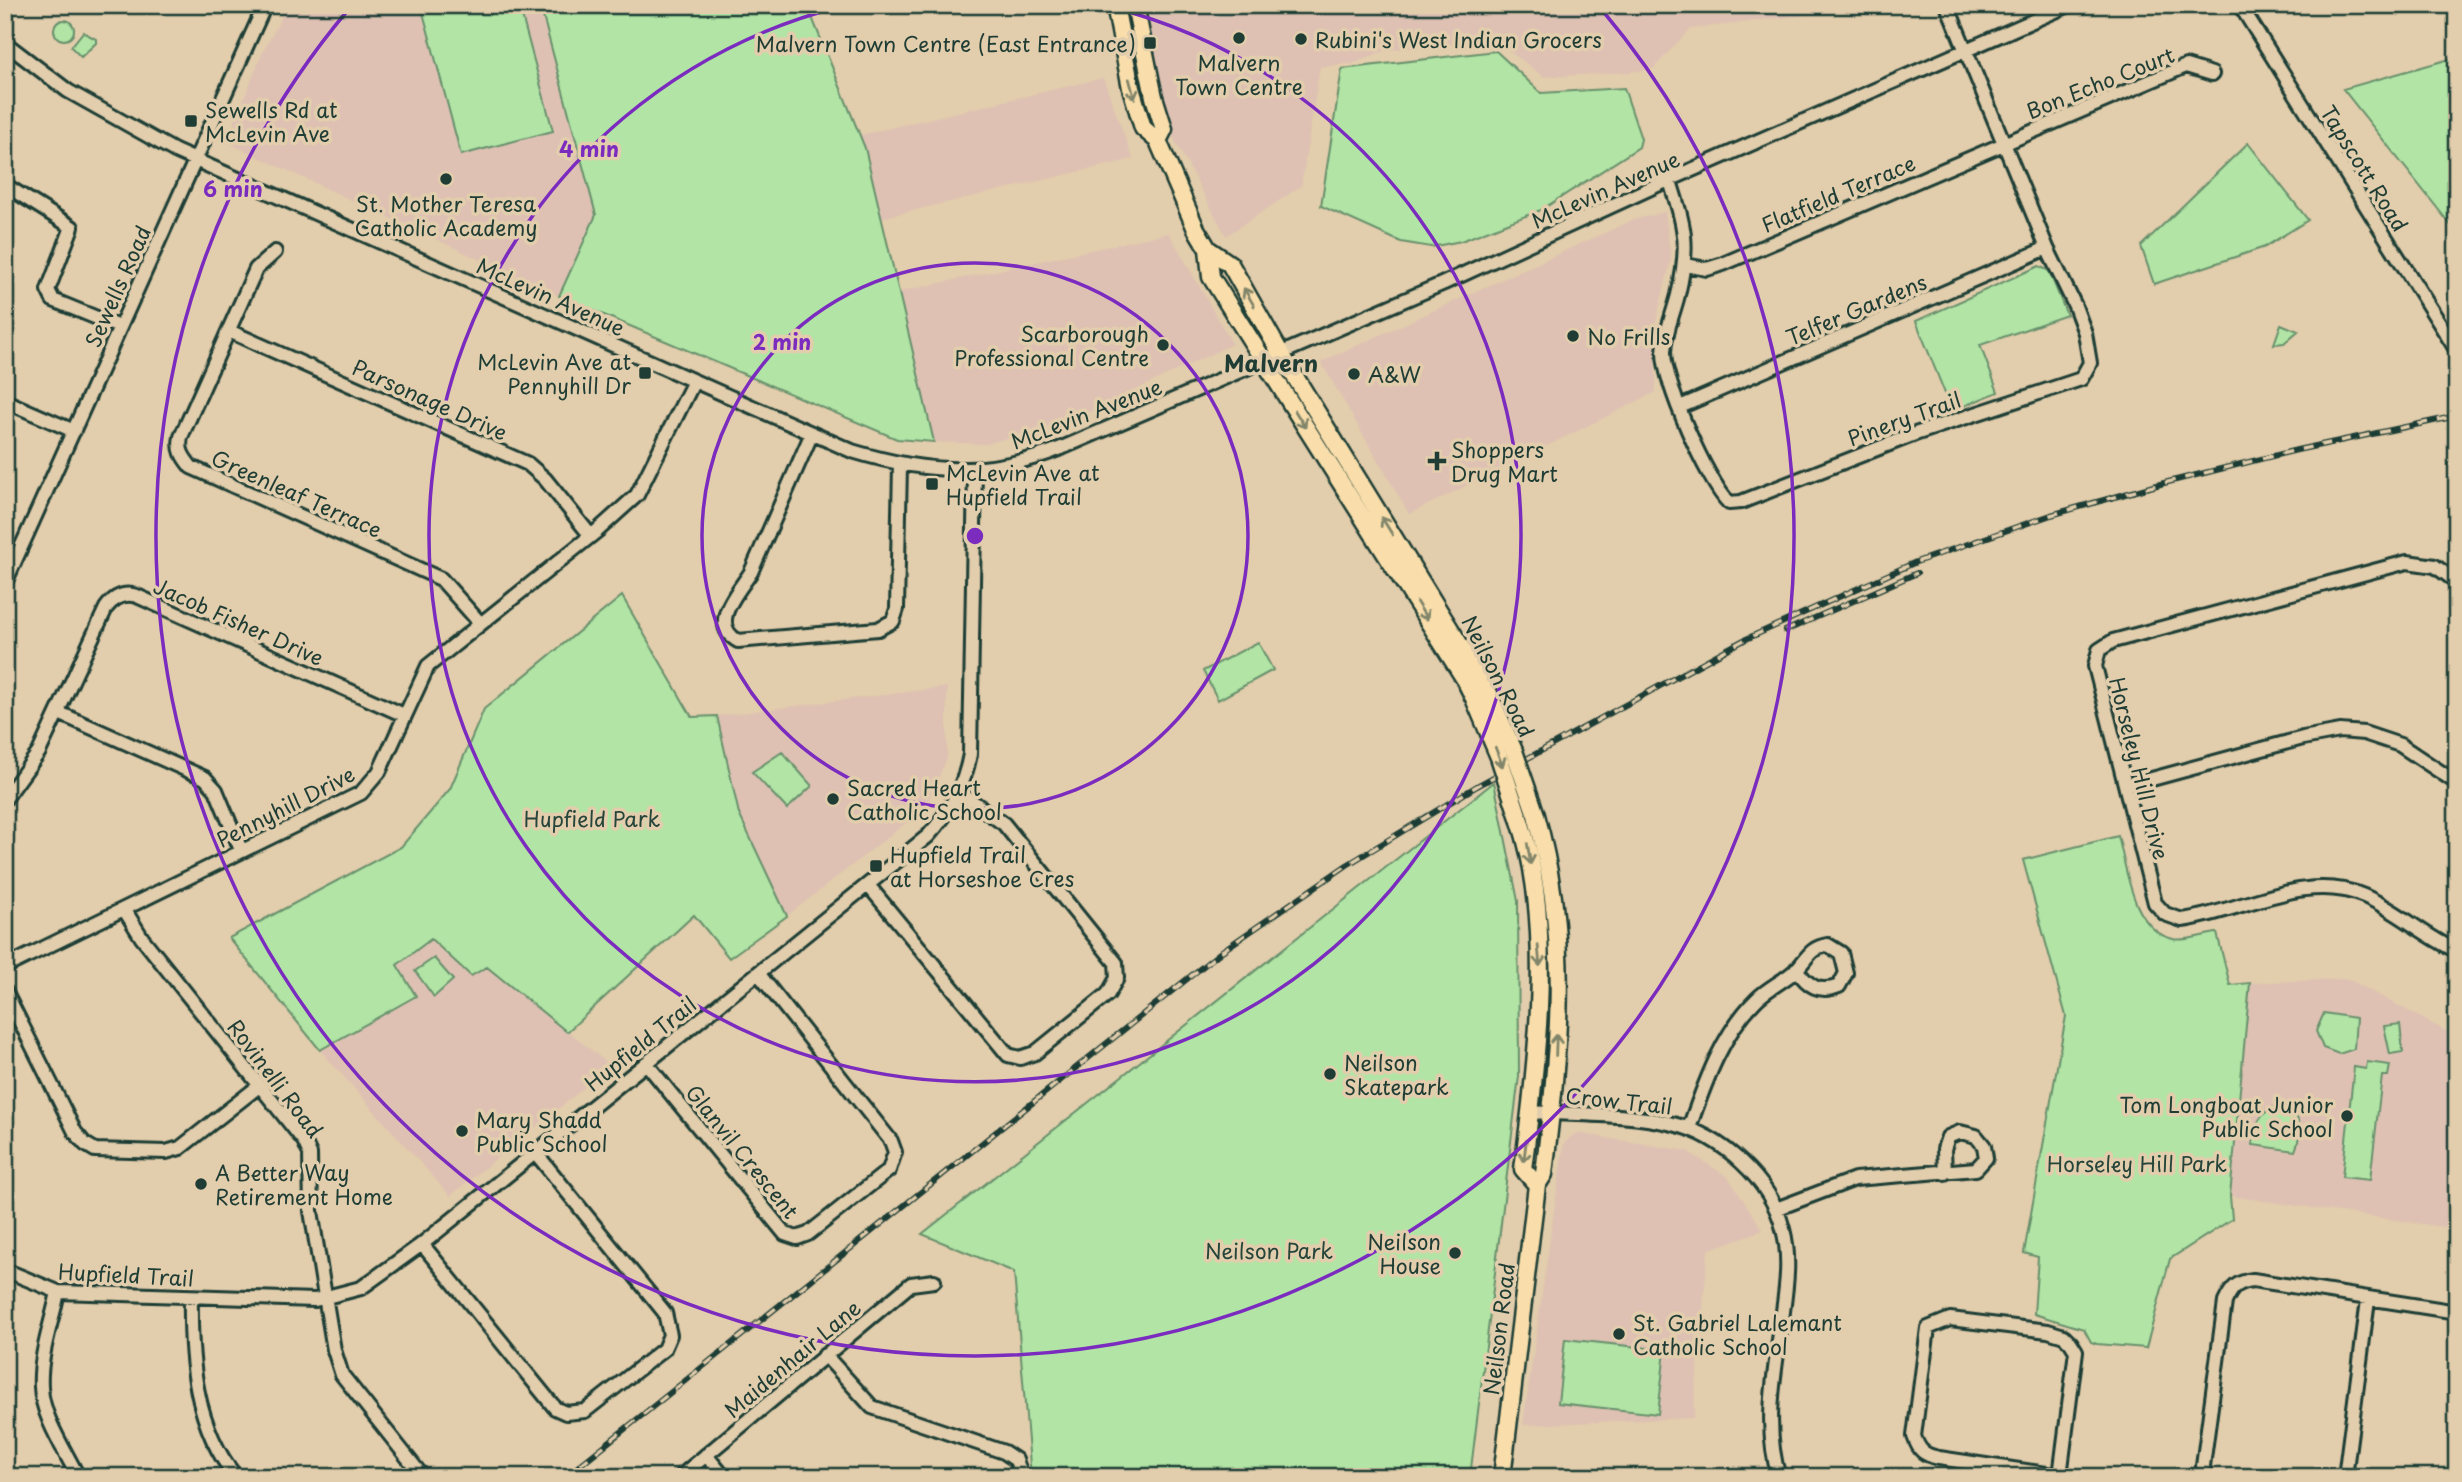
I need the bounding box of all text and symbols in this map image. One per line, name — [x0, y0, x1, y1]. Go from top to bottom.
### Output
place label: Rubini's West Indian Grocers — [1315, 23, 1602, 55]
place label: Malvern Town Centre (East Entrance) — [756, 27, 1136, 59]
marker: Malvern Town Centre — [1231, 30, 1247, 46]
marker: Rubini's West Indian Grocers — [1293, 31, 1309, 47]
marker: Malvern Town Centre (East Entrance) — [1142, 35, 1158, 51]
street label: Bon Echo Court — [2021, 38, 2179, 126]
place label: Malvern Town Centre — [1175, 46, 1303, 102]
one-way arrow — [1126, 77, 1139, 100]
place label: Sewells Rd at McLevin Ave — [205, 93, 338, 149]
street label: Tapscott Road — [2313, 99, 2417, 237]
marker: Sewells Rd at McLevin Ave — [183, 113, 199, 129]
text: 4 min — [559, 132, 619, 164]
street label: McLevin Avenue — [1526, 142, 1684, 236]
street label: Flatfield Terrace — [1756, 146, 1920, 240]
marker: St. Mother Teresa Catholic Academy — [438, 171, 454, 187]
text: 6 min — [203, 172, 263, 204]
place label: St. Mother Teresa Catholic Academy — [355, 187, 537, 243]
street label: Sewells Road — [76, 220, 158, 352]
street label: McLevin Avenue — [472, 249, 630, 343]
street label: Telfer Gardens — [1781, 265, 1931, 353]
one-way arrow — [1242, 288, 1256, 308]
place label: Scarborough Professional Centre — [954, 317, 1149, 373]
place label: No Frills — [1587, 320, 1670, 352]
text: 2 min — [753, 325, 811, 357]
marker: No Frills — [1565, 328, 1581, 344]
marker: Scarborough Professional Centre — [1155, 337, 1171, 353]
place label: McLevin Ave at Pennyhill Dr — [477, 345, 631, 401]
district label: Malvern — [1224, 345, 1318, 380]
street label: Parsonage Drive — [347, 350, 513, 448]
place label: A&W — [1368, 358, 1421, 390]
marker: McLevin Ave at Pennyhill Dr — [637, 365, 653, 381]
marker: A&W — [1346, 366, 1362, 382]
street label: McLevin Avenue — [1006, 370, 1166, 456]
street label: Pinery Trail — [1843, 383, 1965, 453]
one-way arrow — [1293, 408, 1307, 428]
place label: Shoppers Drug Mart — [1451, 433, 1558, 489]
street label: Greenleaf Terrace — [207, 441, 387, 545]
marker: Shoppers Drug Mart — [1429, 453, 1445, 469]
place label: McLevin Ave at Hupfield Trail — [946, 456, 1100, 512]
marker: McLevin Ave at Hupfield Trail — [924, 476, 940, 492]
one-way arrow — [1380, 517, 1394, 537]
centre of rings — [963, 524, 987, 548]
street label: Jacob Fisher Drive — [149, 569, 329, 673]
one-way arrow — [1414, 601, 1429, 620]
street label: Neilson Road — [1455, 610, 1543, 742]
street label: Horseley Hill Drive — [2102, 673, 2178, 863]
one-way arrow — [1494, 746, 1506, 768]
street label: Pennyhill Drive — [210, 757, 360, 855]
place label: Sacred Heart Catholic School — [847, 771, 1002, 827]
marker: Sacred Heart Catholic School — [825, 791, 841, 807]
park label: Hupfield Park — [524, 802, 660, 834]
place label: Hupfield Trail at Horseshoe Cres — [890, 838, 1074, 894]
one-way arrow — [1523, 842, 1536, 865]
marker: Hupfield Trail at Horseshoe Cres — [868, 858, 884, 874]
one-way arrow — [1533, 944, 1546, 967]
street label: Hupfield Trail — [577, 988, 703, 1098]
street label: Rovinelli Road — [221, 1012, 331, 1144]
one-way arrow — [1550, 1034, 1563, 1057]
place label: Neilson Skatepark — [1344, 1046, 1449, 1102]
marker: Neilson Skatepark — [1322, 1066, 1338, 1082]
street label: Glanvil Crescent — [679, 1077, 807, 1225]
street label: Crow Trail — [1564, 1078, 1674, 1122]
place label: Tom Longboat Junior Public School — [2120, 1088, 2333, 1144]
place label: Mary Shadd Public School — [476, 1103, 608, 1159]
marker: Tom Longboat Junior Public School — [2339, 1108, 2355, 1124]
marker: Mary Shadd Public School — [454, 1123, 470, 1139]
one-way arrow — [1519, 1139, 1532, 1162]
park label: Horseley Hill Park — [2047, 1147, 2227, 1179]
place label: A Better Way Retirement Home — [215, 1156, 393, 1212]
marker: A Better Way Retirement Home — [193, 1176, 209, 1192]
place label: Neilson House — [1367, 1225, 1441, 1281]
park label: Neilson Park — [1205, 1234, 1333, 1266]
marker: Neilson House — [1447, 1245, 1463, 1261]
street label: Hupfield Trail — [57, 1254, 195, 1294]
street label: Neilson Road — [1474, 1261, 1522, 1397]
street label: Maidenhair Lane — [717, 1291, 867, 1425]
place label: St. Gabriel Lalemant Catholic School — [1633, 1306, 1842, 1362]
marker: St. Gabriel Lalemant Catholic School — [1611, 1326, 1627, 1342]

